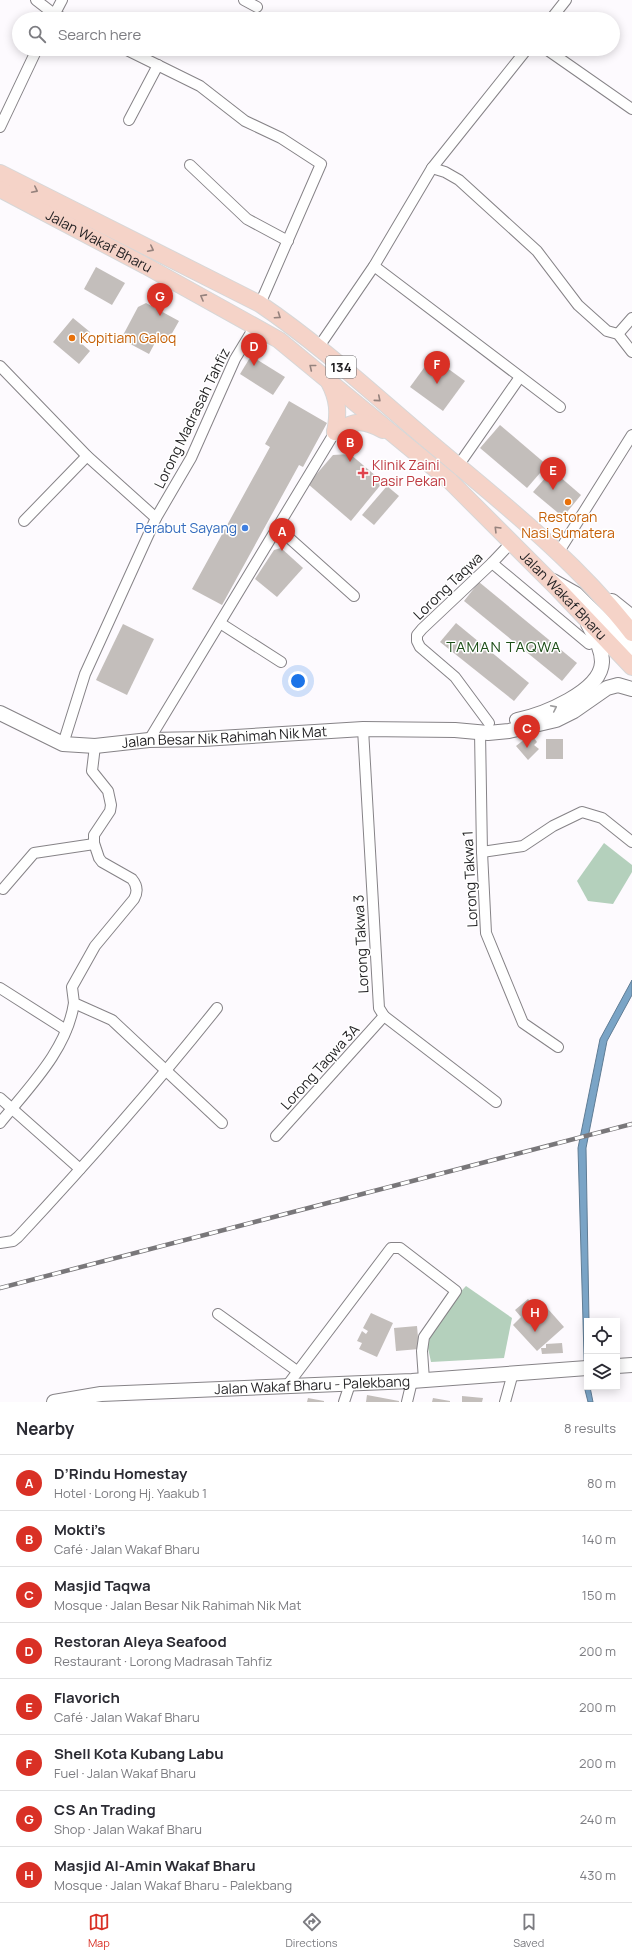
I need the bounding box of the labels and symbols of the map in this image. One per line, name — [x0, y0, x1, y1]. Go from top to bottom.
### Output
one-way arrow — [31, 185, 38, 193]
street label: Jalan Wakaf Bharu — [43, 205, 156, 277]
one-way arrow — [147, 244, 154, 252]
pin: G — [147, 283, 173, 316]
one-way arrow — [200, 295, 207, 302]
one-way arrow — [274, 311, 281, 319]
place label: Kopitiam Galoq — [80, 328, 176, 347]
marker: Kopitiam Galoq — [67, 333, 77, 343]
pin: D — [241, 333, 267, 366]
street label: Lorong Madrasah Tahfiz — [149, 344, 234, 491]
pin: F — [424, 351, 450, 384]
road number: 134 — [326, 356, 356, 378]
one-way arrow — [310, 364, 317, 371]
one-way arrow — [374, 394, 381, 401]
pin: B — [337, 429, 363, 462]
place label: Klinik Zaini Pasir Pekan — [372, 455, 446, 490]
pin: E — [540, 457, 566, 490]
marker: Klinik Zaini Pasir Pekan — [357, 467, 369, 479]
marker: Restoran Nasi Sumatera — [563, 497, 573, 507]
place label: Restoran Nasi Sumatera — [521, 507, 615, 542]
place label: Perabut Sayang — [135, 518, 237, 537]
pin: A — [269, 518, 295, 551]
marker: Perabut Sayang — [240, 523, 250, 533]
one-way arrow — [494, 526, 502, 534]
street label: Jalan Wakaf Bharu — [516, 546, 611, 644]
street label: Lorong Taqwa — [409, 548, 486, 624]
district label: TAMAN TAQWA — [446, 636, 562, 657]
your location — [288, 671, 308, 691]
one-way arrow — [550, 705, 557, 713]
pin: C — [514, 715, 540, 748]
street label: Jalan Besar Nik Rahimah Nik Mat — [121, 721, 328, 752]
street label: Lorong Takwa 1 — [457, 830, 482, 928]
street label: Lorong Takwa 3 — [348, 894, 373, 994]
street label: Lorong Taqwa 3A — [276, 1020, 363, 1114]
pin: H — [522, 1299, 548, 1332]
street label: Jalan Wakaf Bharu - Palekbang — [214, 1371, 410, 1398]

